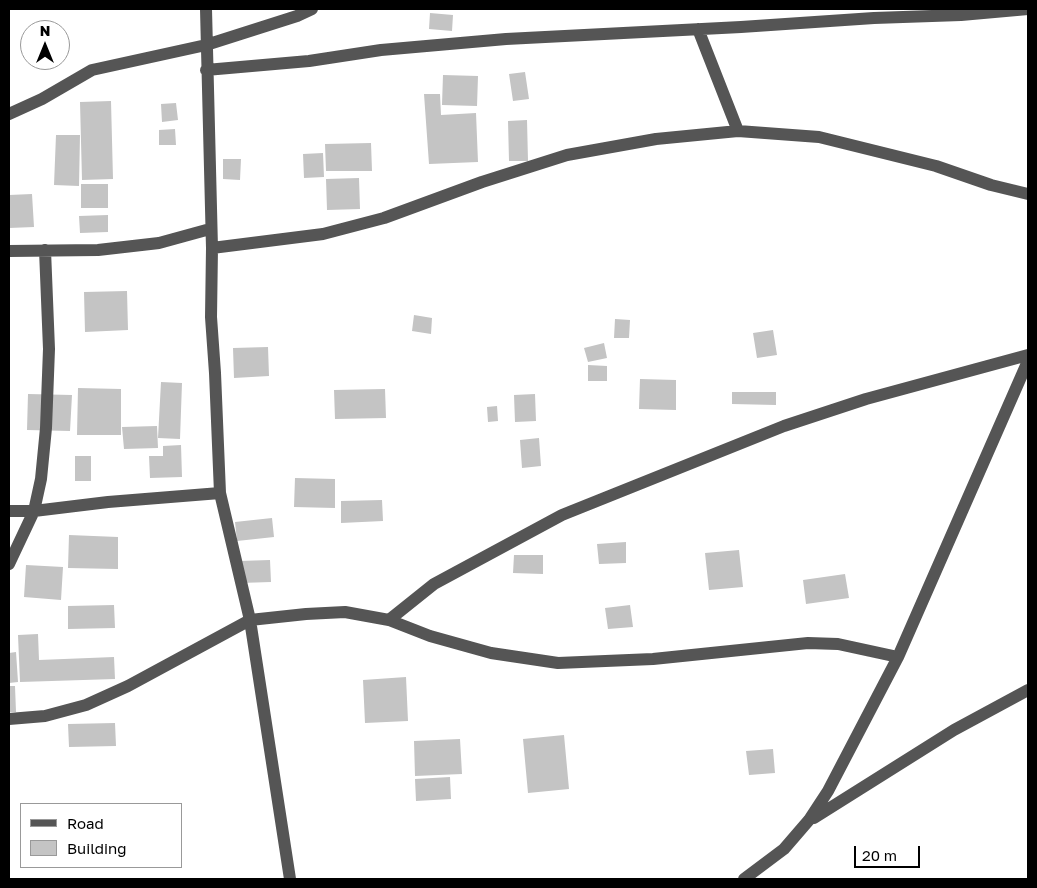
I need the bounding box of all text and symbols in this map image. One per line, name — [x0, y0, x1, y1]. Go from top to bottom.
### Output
north arrow — [20, 20, 70, 70]
text: N — [40, 22, 50, 39]
legend — [20, 803, 182, 868]
text: Road — [67, 814, 104, 832]
scale bar — [857, 836, 923, 868]
text: Building — [67, 839, 127, 857]
text: 20 m — [862, 846, 897, 864]

